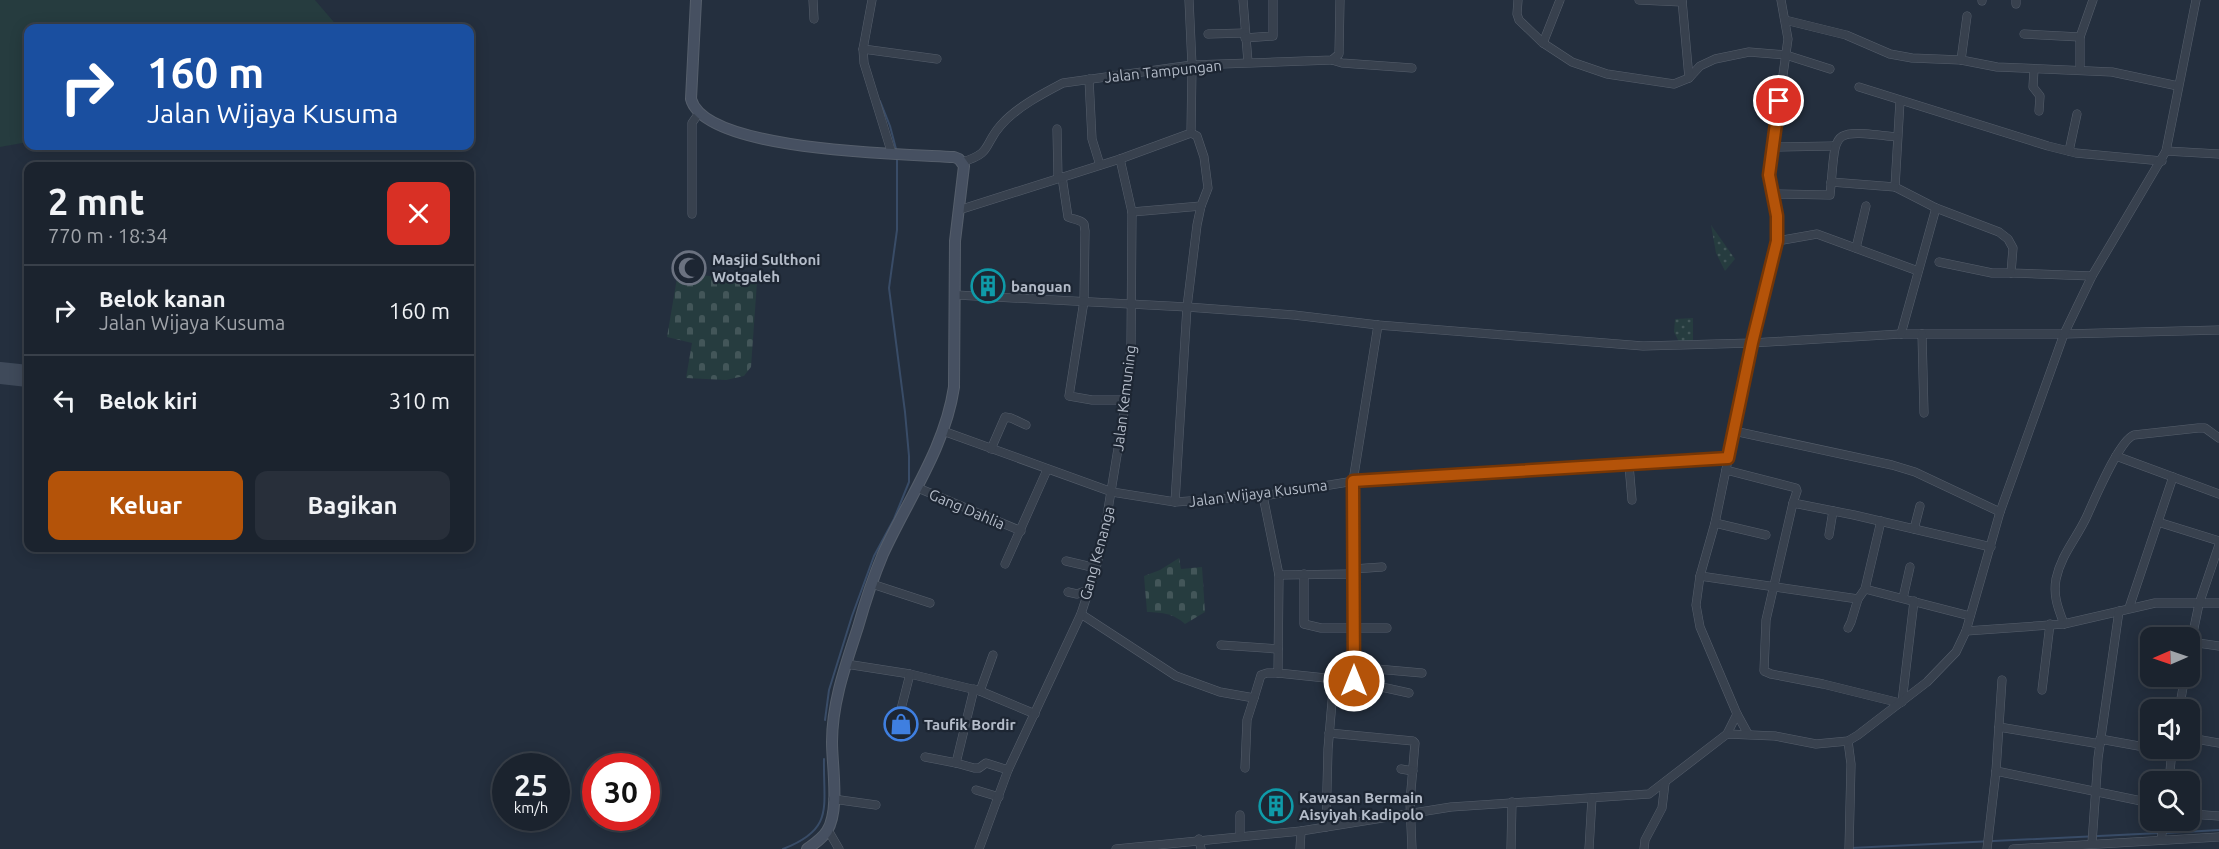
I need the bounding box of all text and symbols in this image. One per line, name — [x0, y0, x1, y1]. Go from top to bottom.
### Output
icon: right — [48, 48, 126, 126]
text: 160 m — [147, 49, 264, 96]
street label: Jalan Tampungan — [1103, 56, 1223, 86]
pin — [1753, 75, 1804, 126]
icon: arrive — [1762, 84, 1795, 117]
text: Jalan Wijaya Kusuma — [147, 98, 398, 128]
text: 2 mnt — [48, 181, 144, 222]
button: close — [387, 182, 450, 245]
text: 770 m · 18:34 — [48, 224, 168, 247]
mosque icon: Masjid Sulthoni Wotgaleh — [671, 250, 707, 286]
place label: Masjid Sulthoni Wotgaleh — [712, 251, 821, 285]
building icon: banguan — [970, 268, 1006, 304]
place label: banguan — [1011, 278, 1071, 295]
text: Belok kanan — [99, 286, 226, 311]
icon: right — [48, 294, 81, 327]
text: 160 m — [389, 298, 450, 323]
text: Jalan Wijaya Kusuma — [99, 311, 285, 334]
street label: Jalan Kemuning — [1109, 344, 1139, 452]
icon: left — [48, 384, 81, 417]
text: Belok kiri — [99, 388, 197, 413]
text: 310 m — [389, 388, 450, 413]
button: Keluar — [48, 471, 243, 540]
button: Bagikan — [255, 471, 450, 540]
street label: Jalan Wijaya Kusuma — [1188, 476, 1328, 510]
street label: Gang Dahlia — [927, 485, 1007, 533]
street label: Gang Kenanga — [1076, 504, 1118, 602]
north arrow — [2140, 627, 2200, 687]
map controls — [2140, 627, 2200, 831]
position arrow — [1322, 649, 1386, 713]
button: sound — [2140, 699, 2200, 759]
shop icon: Taufik Bordir — [883, 706, 919, 742]
place label: Taufik Bordir — [924, 716, 1016, 733]
speed limit sign: 30 — [582, 753, 660, 831]
text: 25 — [514, 768, 548, 802]
button: search — [2140, 771, 2200, 831]
building icon: Kawasan Bermain Aisyiyah Kadipolo — [1258, 788, 1294, 824]
place label: Kawasan Bermain Aisyiyah Kadipolo — [1299, 789, 1424, 823]
text: km/h — [514, 799, 548, 816]

